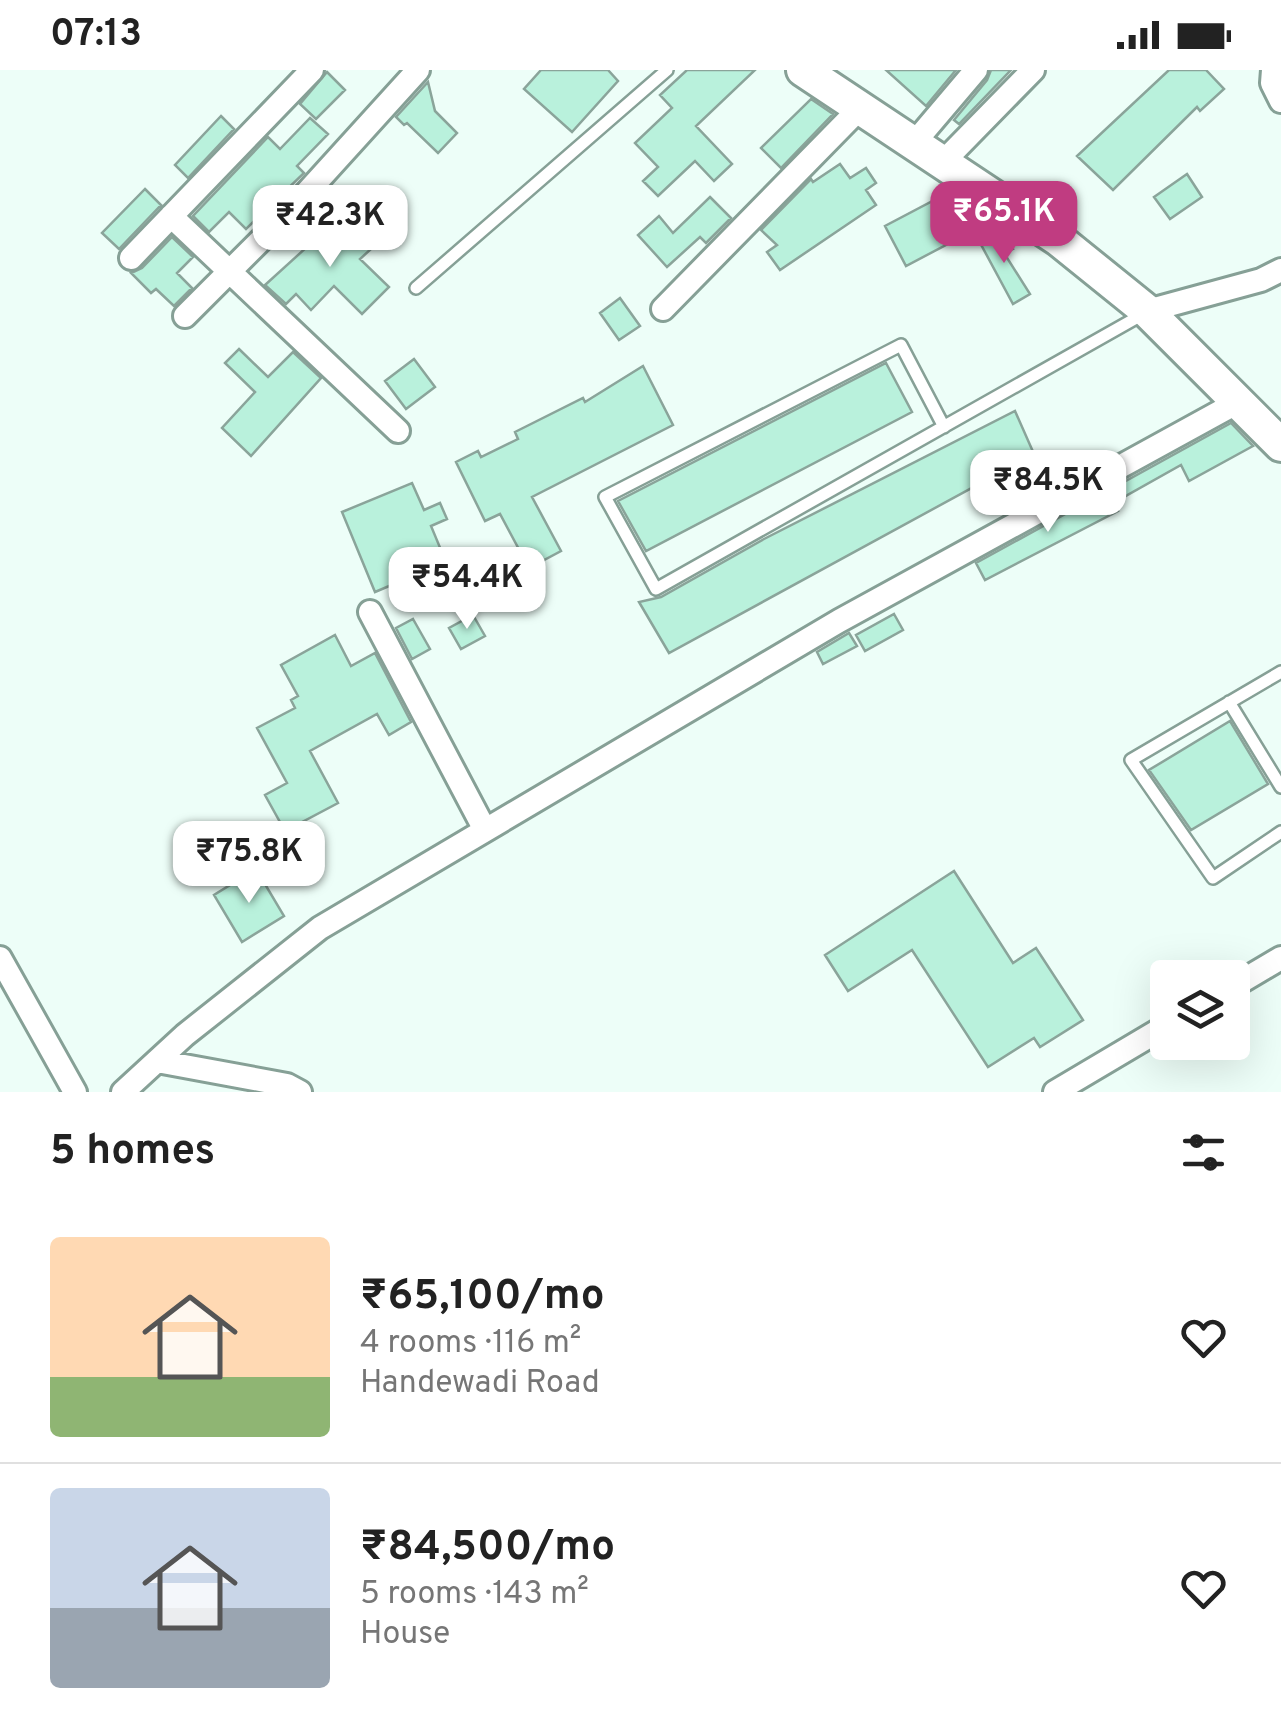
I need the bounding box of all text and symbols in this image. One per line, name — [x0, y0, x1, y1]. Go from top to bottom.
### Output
text: 07:13 — [50, 11, 142, 60]
pin: ₹65.1K — [923, 181, 1085, 266]
pin: ₹42.3K — [249, 185, 411, 270]
text: ₹65.1K — [952, 193, 1056, 233]
text: ₹42.3K — [275, 197, 385, 237]
pin: ₹84.5K — [967, 450, 1129, 535]
text: ₹84.5K — [992, 462, 1104, 502]
pin: ₹54.4K — [386, 547, 548, 632]
text: ₹54.4K — [411, 559, 523, 599]
pin: ₹75.8K — [168, 821, 330, 906]
text: ₹75.8K — [195, 833, 303, 873]
map controls — [1150, 960, 1250, 1060]
button: layers — [1150, 960, 1250, 1060]
icon: filters — [1176, 1125, 1231, 1180]
text: 5 homes — [50, 1126, 215, 1179]
text: ₹65,100/mo — [360, 1271, 605, 1324]
icon: home — [130, 1277, 250, 1397]
icon: heart — [1176, 1310, 1231, 1365]
text: 4 rooms · 116 m² — [360, 1324, 581, 1364]
text: Handewadi Road — [360, 1364, 600, 1404]
text: ₹84,500/mo — [360, 1522, 615, 1575]
icon: home — [130, 1528, 250, 1648]
icon: heart — [1176, 1561, 1231, 1616]
text: 5 rooms · 143 m² — [360, 1575, 589, 1615]
text: House — [360, 1615, 450, 1655]

